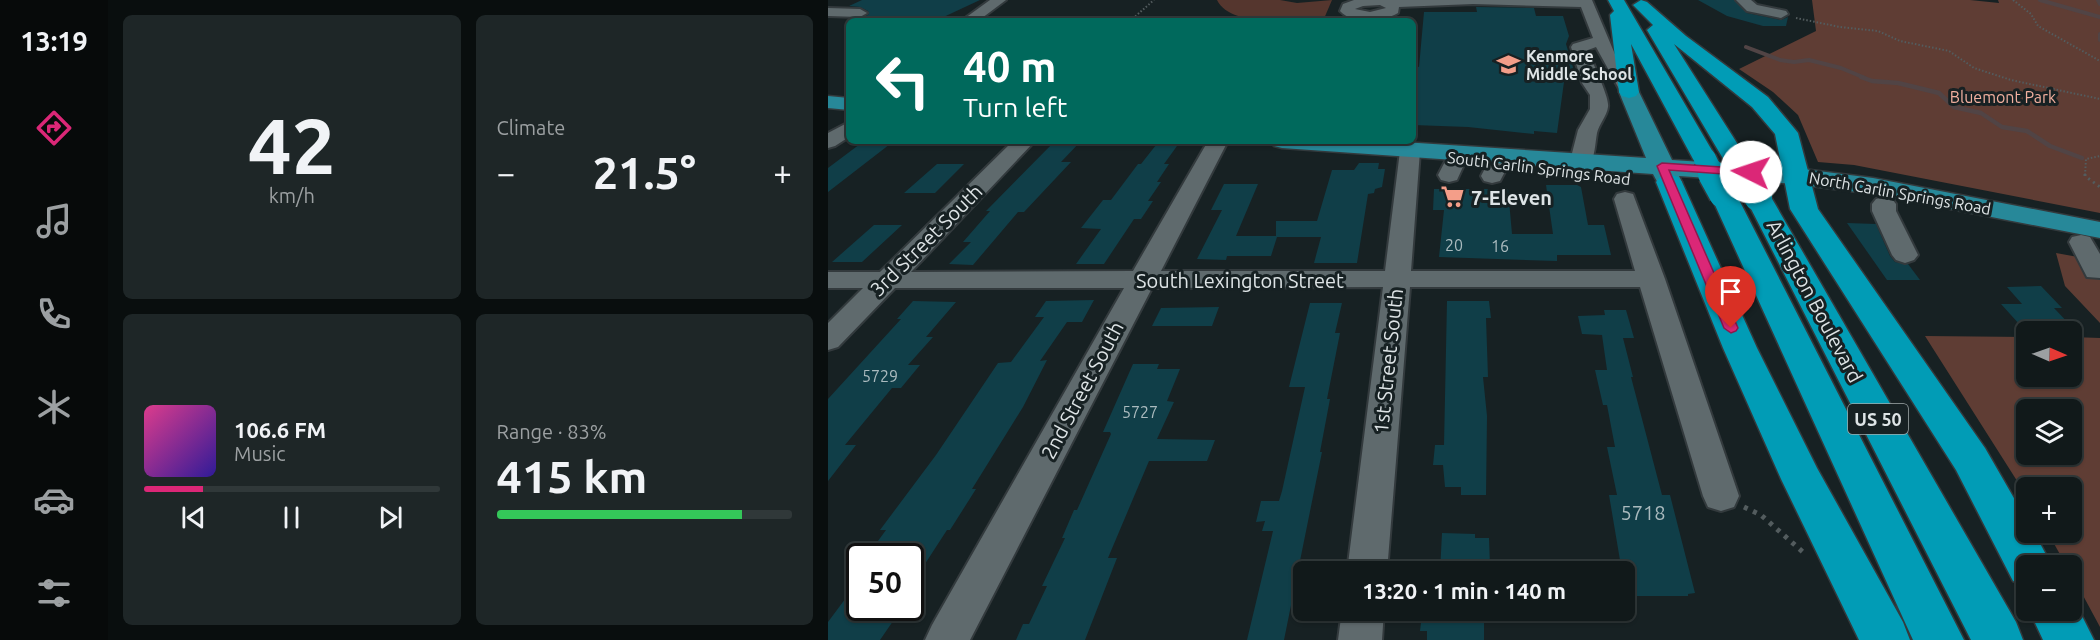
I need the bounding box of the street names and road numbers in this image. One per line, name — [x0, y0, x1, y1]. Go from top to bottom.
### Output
street label: South Carlin Springs Road — [1446, 148, 1632, 188]
street label: North Carlin Springs Road — [1808, 168, 1992, 218]
street label: 3rd Street South — [865, 179, 987, 301]
street label: Arlington Boulevard — [1762, 216, 1868, 386]
street label: South Lexington Street — [1136, 269, 1344, 292]
street label: 1st Street South — [1369, 287, 1407, 435]
street label: 2nd Street South — [1036, 317, 1128, 463]
road number: US 50 — [1848, 404, 1908, 434]

